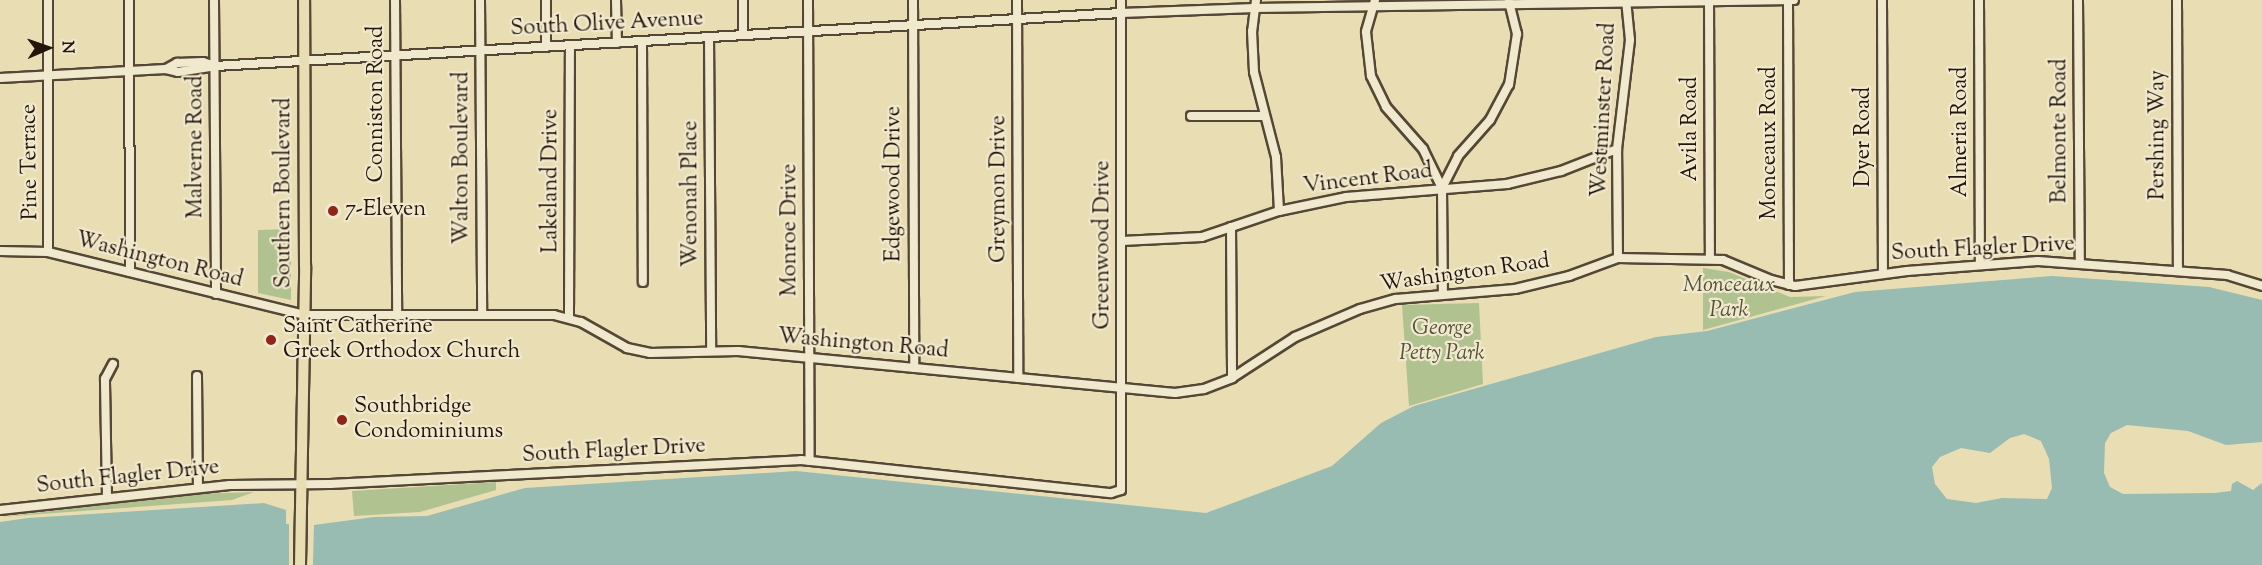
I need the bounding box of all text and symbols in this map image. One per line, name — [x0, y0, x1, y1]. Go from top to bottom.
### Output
street label: South Olive Avenue — [510, 7, 704, 43]
north arrow — [18, 18, 78, 78]
street label: Westminster Road — [1587, 22, 1623, 198]
street label: Conniston Road — [365, 26, 391, 182]
text: N — [55, 41, 78, 54]
street label: Belmonte Road — [2048, 59, 2074, 203]
street label: Monceaux Road — [1758, 66, 1784, 220]
street label: Almeria Road — [1949, 66, 1975, 198]
street label: Pershing Way — [2146, 70, 2172, 200]
street label: Walton Boulevard — [450, 72, 476, 244]
street label: Malverne Road — [184, 76, 210, 218]
street label: Avila Road — [1679, 77, 1705, 181]
street label: Dyer Road — [1852, 87, 1878, 187]
street label: Southern Boulevard — [272, 98, 298, 288]
street label: Pine Terrace — [17, 104, 45, 220]
street label: Edgewood Drive — [882, 106, 908, 262]
street label: Lakeland Drive — [539, 109, 565, 253]
street label: Greymon Drive — [987, 115, 1013, 263]
street label: Wenonah Place — [679, 121, 705, 267]
street label: Vincent Road — [1302, 159, 1434, 201]
street label: Greenwood Drive — [1091, 160, 1117, 330]
street label: Monroe Drive — [778, 164, 804, 296]
place label: 7-Eleven — [345, 198, 426, 224]
marker: 7-Eleven — [326, 204, 340, 218]
street label: Washington Road — [73, 227, 245, 295]
street label: South Flagler Drive — [1890, 232, 2076, 268]
street label: Washington Road — [1378, 249, 1552, 299]
park label: Monceaux Park — [1683, 273, 1775, 324]
place label: Saint Catherine Greek Orthodox Church — [283, 314, 520, 366]
park label: George Petty Park — [1399, 316, 1485, 368]
street label: Washington Road — [777, 324, 949, 366]
marker: Saint Catherine Greek Orthodox Church — [264, 333, 278, 347]
place label: Southbridge Condominiums — [354, 394, 503, 446]
marker: Southbridge Condominiums — [335, 413, 349, 427]
street label: South Flagler Drive — [521, 434, 707, 470]
street label: South Flagler Drive — [35, 455, 221, 501]

